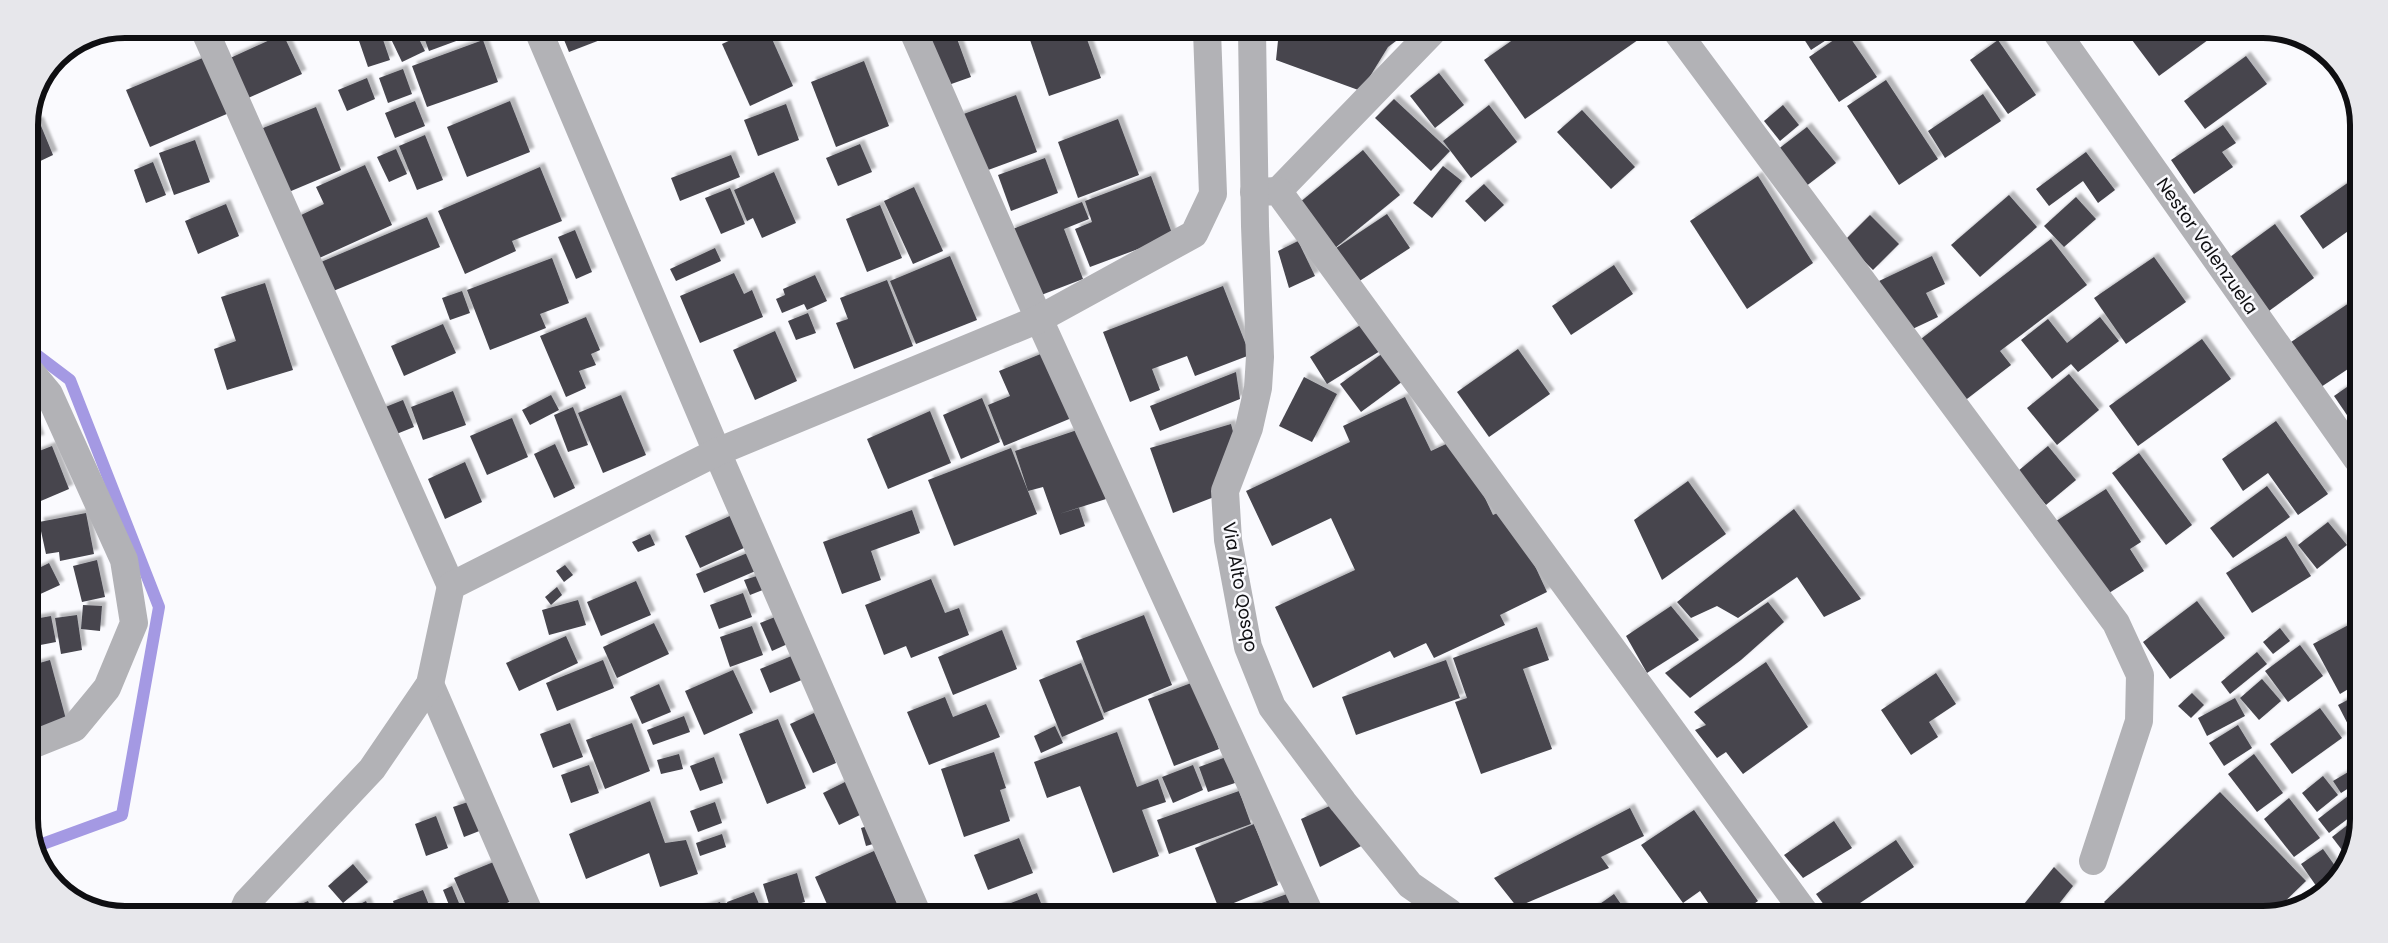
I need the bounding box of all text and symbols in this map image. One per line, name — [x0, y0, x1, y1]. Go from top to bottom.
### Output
street label: Nestor Valenzuela — [2151, 172, 2264, 319]
street label: Via Alto Qosqo — [1217, 520, 1264, 654]

